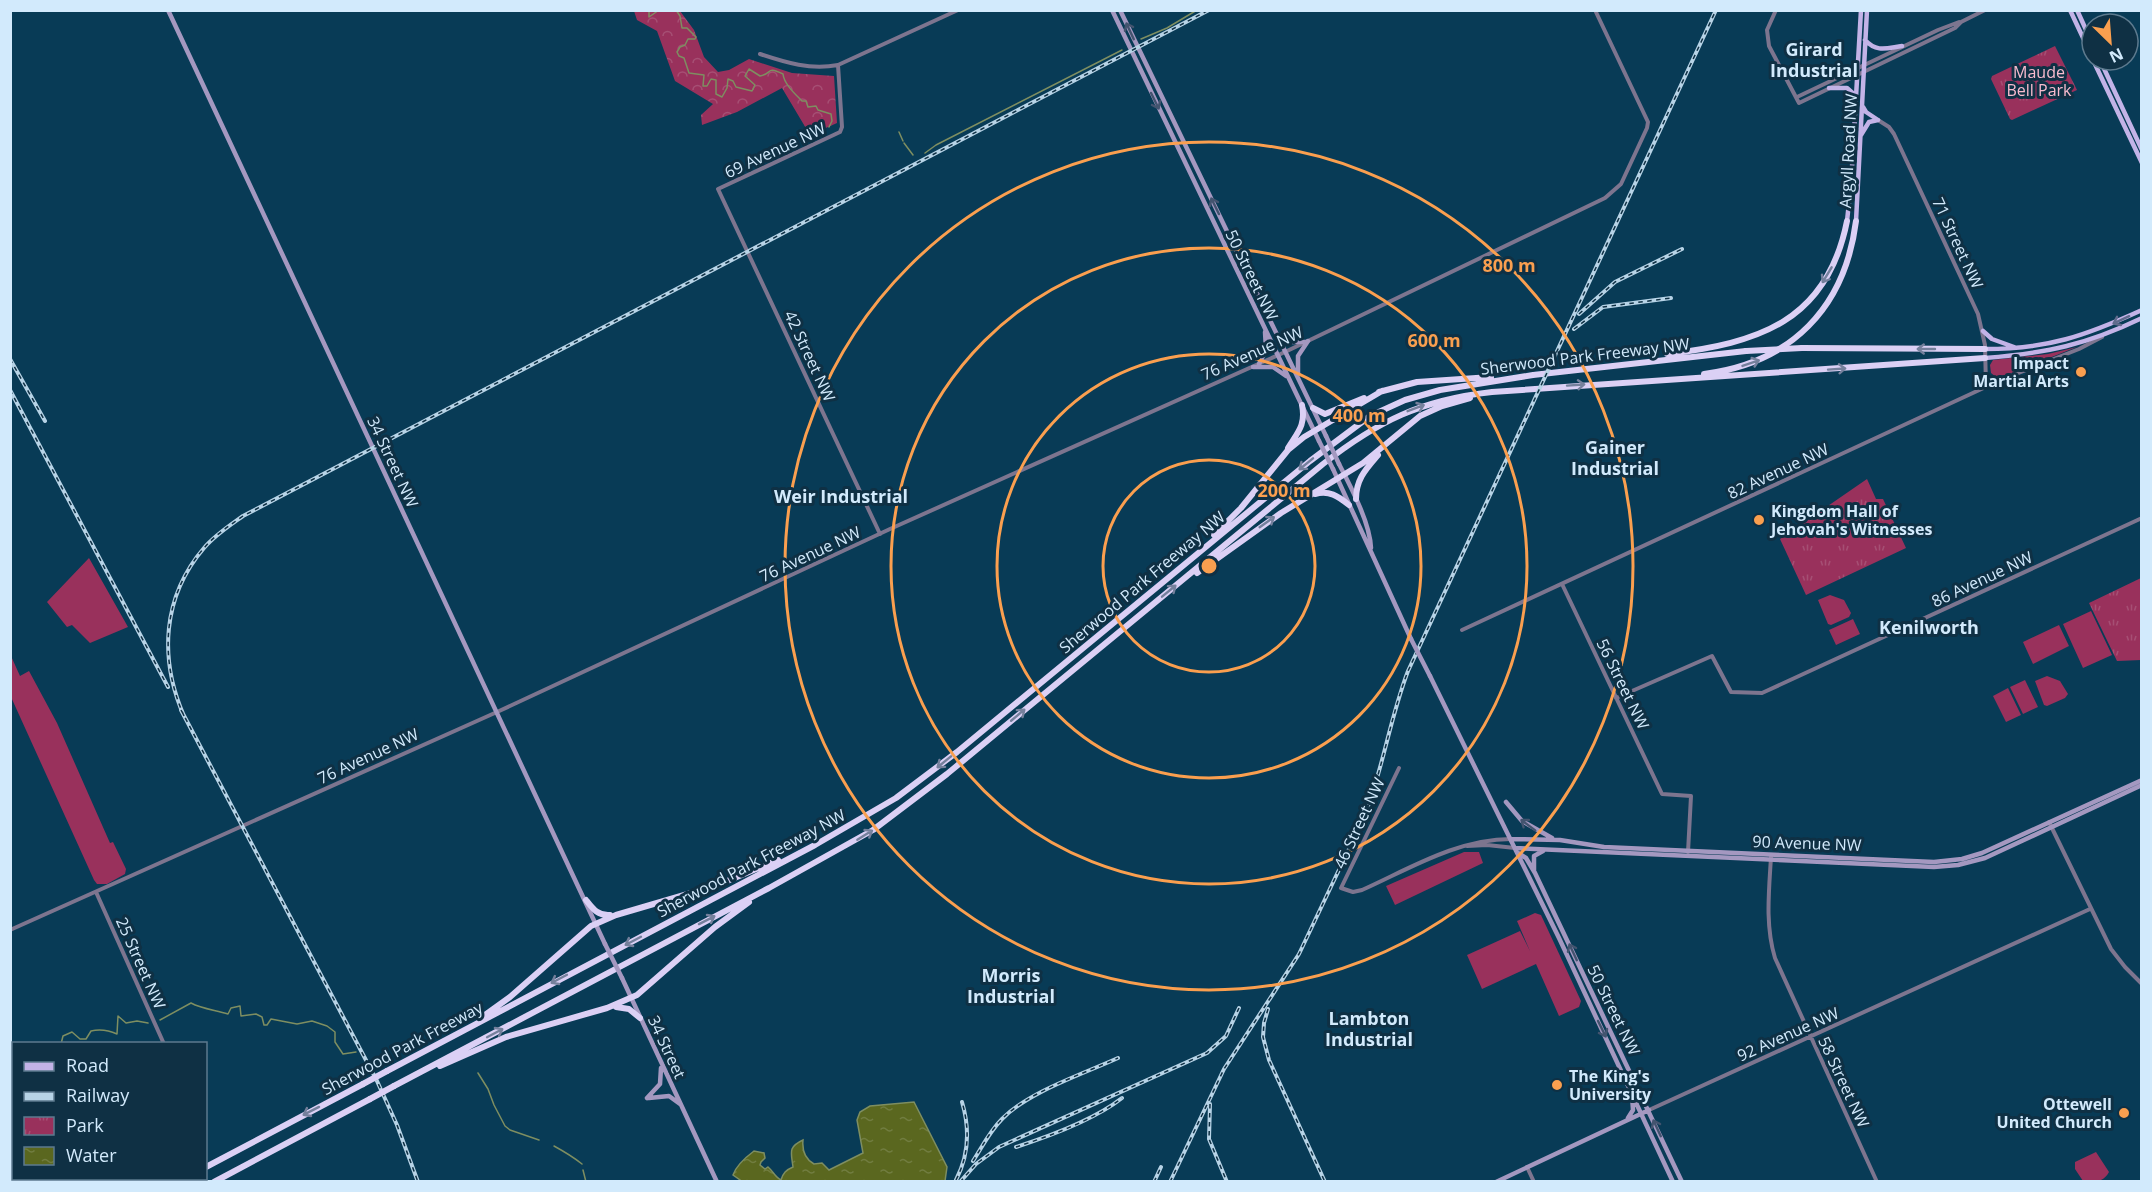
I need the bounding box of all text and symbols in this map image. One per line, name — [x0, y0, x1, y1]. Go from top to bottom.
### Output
north arrow — [2080, 12, 2140, 72]
one-way arrow — [1123, 22, 1135, 40]
district label: Girard Industrial — [1770, 37, 1858, 82]
text: N — [2106, 43, 2127, 68]
park label: Maude Bell Park — [2006, 61, 2072, 101]
one-way arrow — [1149, 92, 1161, 110]
street label: Argyll Road NW — [1834, 93, 1862, 209]
street label: 69 Avenue NW — [721, 117, 829, 183]
street label: 71 Street NW — [1927, 194, 1989, 292]
one-way arrow — [1208, 197, 1220, 215]
street label: 50 Street NW — [1221, 226, 1283, 324]
text: 800 m — [1482, 253, 1536, 277]
one-way arrow — [1821, 266, 1833, 283]
street label: 42 Street NW — [779, 307, 841, 405]
one-way arrow — [2112, 314, 2130, 326]
street label: 76 Avenue NW — [1198, 321, 1307, 385]
text: 600 m — [1407, 328, 1461, 352]
street label: Sherwood Park Freeway NW — [1479, 332, 1691, 380]
one-way arrow — [1917, 343, 1937, 355]
place label: Impact Martial Arts — [1973, 352, 2069, 392]
one-way arrow — [1742, 356, 1760, 367]
one-way arrow — [1826, 363, 1846, 374]
marker: Impact Martial Arts — [2074, 365, 2088, 379]
one-way arrow — [1565, 380, 1585, 391]
one-way arrow — [1406, 402, 1425, 413]
text: 400 m — [1332, 403, 1386, 427]
street label: 34 Street NW — [362, 413, 424, 511]
district label: Gainer Industrial — [1571, 435, 1659, 480]
street label: 82 Avenue NW — [1724, 438, 1832, 504]
one-way arrow — [1299, 457, 1314, 471]
text: 200 m — [1257, 478, 1311, 502]
district label: Weir Industrial — [774, 484, 908, 508]
place label: Kingdom Hall of Jehovah's Witnesses — [1769, 500, 1932, 540]
street label: Sherwood Park Freeway NW — [1054, 506, 1230, 658]
marker: Kingdom Hall of Jehovah's Witnesses — [1752, 513, 1766, 527]
one-way arrow — [1258, 516, 1275, 528]
street label: 76 Avenue NW — [756, 521, 864, 587]
street label: 86 Avenue NW — [1928, 546, 2036, 612]
centre of rings — [1199, 556, 1219, 576]
one-way arrow — [1161, 585, 1177, 598]
district label: Kenilworth — [1879, 615, 1979, 639]
street label: 56 Street NW — [1592, 635, 1654, 733]
one-way arrow — [1010, 708, 1025, 722]
street label: 76 Avenue NW — [314, 723, 422, 789]
one-way arrow — [936, 756, 952, 769]
street label: 46 Street NW — [1328, 774, 1390, 872]
street label: Sherwood Park Freeway NW — [653, 804, 849, 922]
one-way arrow — [1521, 819, 1537, 831]
one-way arrow — [856, 828, 873, 840]
street label: 90 Avenue NW — [1752, 830, 1862, 856]
street label: 25 Street NW — [111, 914, 171, 1012]
one-way arrow — [697, 914, 715, 925]
one-way arrow — [625, 935, 642, 947]
one-way arrow — [1567, 944, 1579, 962]
street label: 50 Street NW — [1583, 961, 1645, 1059]
district label: Morris Industrial — [967, 963, 1055, 1008]
one-way arrow — [551, 974, 569, 986]
street label: Sherwood Park Freeway — [318, 996, 487, 1100]
street label: 92 Avenue NW — [1734, 1002, 1843, 1066]
district label: Lambton Industrial — [1325, 1006, 1413, 1051]
street label: 34 Street — [643, 1012, 691, 1082]
one-way arrow — [1596, 1019, 1608, 1037]
one-way arrow — [486, 1026, 504, 1038]
street label: 58 Street NW — [1813, 1033, 1875, 1131]
legend — [12, 1042, 207, 1180]
text: Road — [66, 1053, 109, 1077]
place label: The King's University — [1569, 1065, 1652, 1105]
marker: The King's University — [1550, 1078, 1564, 1092]
text: Railway — [66, 1083, 130, 1107]
place label: Ottewell United Church — [1997, 1093, 2112, 1133]
one-way arrow — [303, 1105, 320, 1117]
marker: Ottewell United Church — [2117, 1106, 2131, 1120]
text: Park — [66, 1113, 104, 1137]
one-way arrow — [1651, 1120, 1663, 1138]
text: Water — [66, 1143, 117, 1167]

